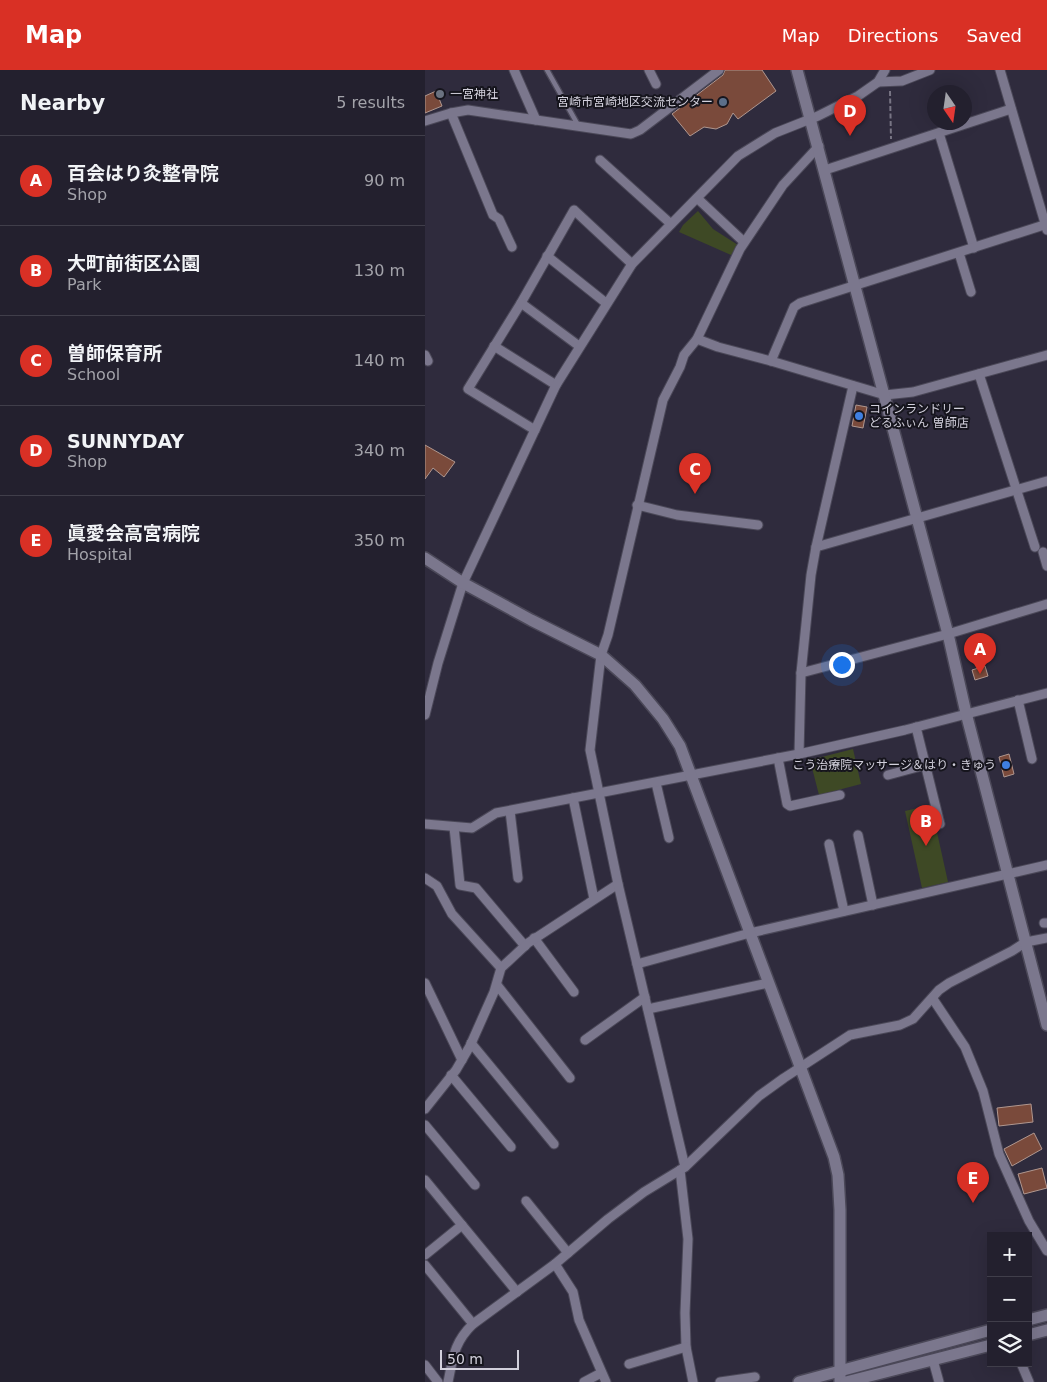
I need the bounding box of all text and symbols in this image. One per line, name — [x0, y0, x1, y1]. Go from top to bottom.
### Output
text: Map — [25, 21, 82, 49]
text: Map — [782, 25, 820, 46]
text: Directions — [848, 25, 938, 46]
text: Saved — [966, 25, 1022, 46]
north arrow — [927, 85, 972, 130]
place label: 一宮神社 — [450, 87, 498, 101]
marker: 一宮神社 — [434, 88, 446, 100]
text: Nearby — [20, 91, 105, 115]
text: 5 results — [336, 93, 405, 112]
place label: 宮崎市宮崎地区交流センター — [557, 95, 713, 109]
pin: D — [834, 95, 866, 136]
marker: 宮崎市宮崎地区交流センター — [717, 96, 729, 108]
text: 百会はり灸整骨院 — [67, 162, 219, 184]
text: A — [30, 171, 42, 190]
text: 90 m — [364, 171, 405, 190]
text: Shop — [67, 185, 107, 204]
text: 大町前街区公園 — [67, 252, 200, 274]
text: B — [30, 261, 42, 280]
text: 130 m — [354, 261, 405, 280]
text: Park — [67, 275, 102, 294]
text: 曽師保育所 — [67, 342, 162, 364]
text: C — [30, 351, 42, 370]
text: 140 m — [354, 351, 405, 370]
text: School — [67, 365, 120, 384]
place label: コインランドリー どるふぃん 曽師店 — [869, 402, 969, 430]
marker: コインランドリー どるふぃん 曽師店 — [853, 410, 865, 422]
text: SUNNYDAY — [67, 430, 184, 452]
text: D — [29, 441, 43, 460]
text: 340 m — [354, 441, 405, 460]
text: Shop — [67, 452, 107, 471]
pin: C — [679, 453, 711, 494]
text: 眞愛会高宮病院 — [67, 522, 200, 544]
text: E — [31, 531, 41, 550]
text: 350 m — [354, 531, 405, 550]
text: Hospital — [67, 545, 132, 564]
pin: A — [964, 633, 996, 674]
your location — [829, 652, 855, 678]
place label: こう治療院マッサージ＆はり・きゅう — [792, 758, 996, 772]
marker: こう治療院マッサージ＆はり・きゅう — [1000, 759, 1012, 771]
pin: B — [910, 805, 942, 846]
pin: E — [957, 1162, 989, 1203]
map controls — [987, 1232, 1032, 1367]
button: + — [987, 1232, 1032, 1277]
button: − — [987, 1277, 1032, 1322]
button: layers — [987, 1322, 1032, 1367]
scale bar — [440, 1347, 519, 1370]
text: 50 m — [447, 1351, 483, 1367]

